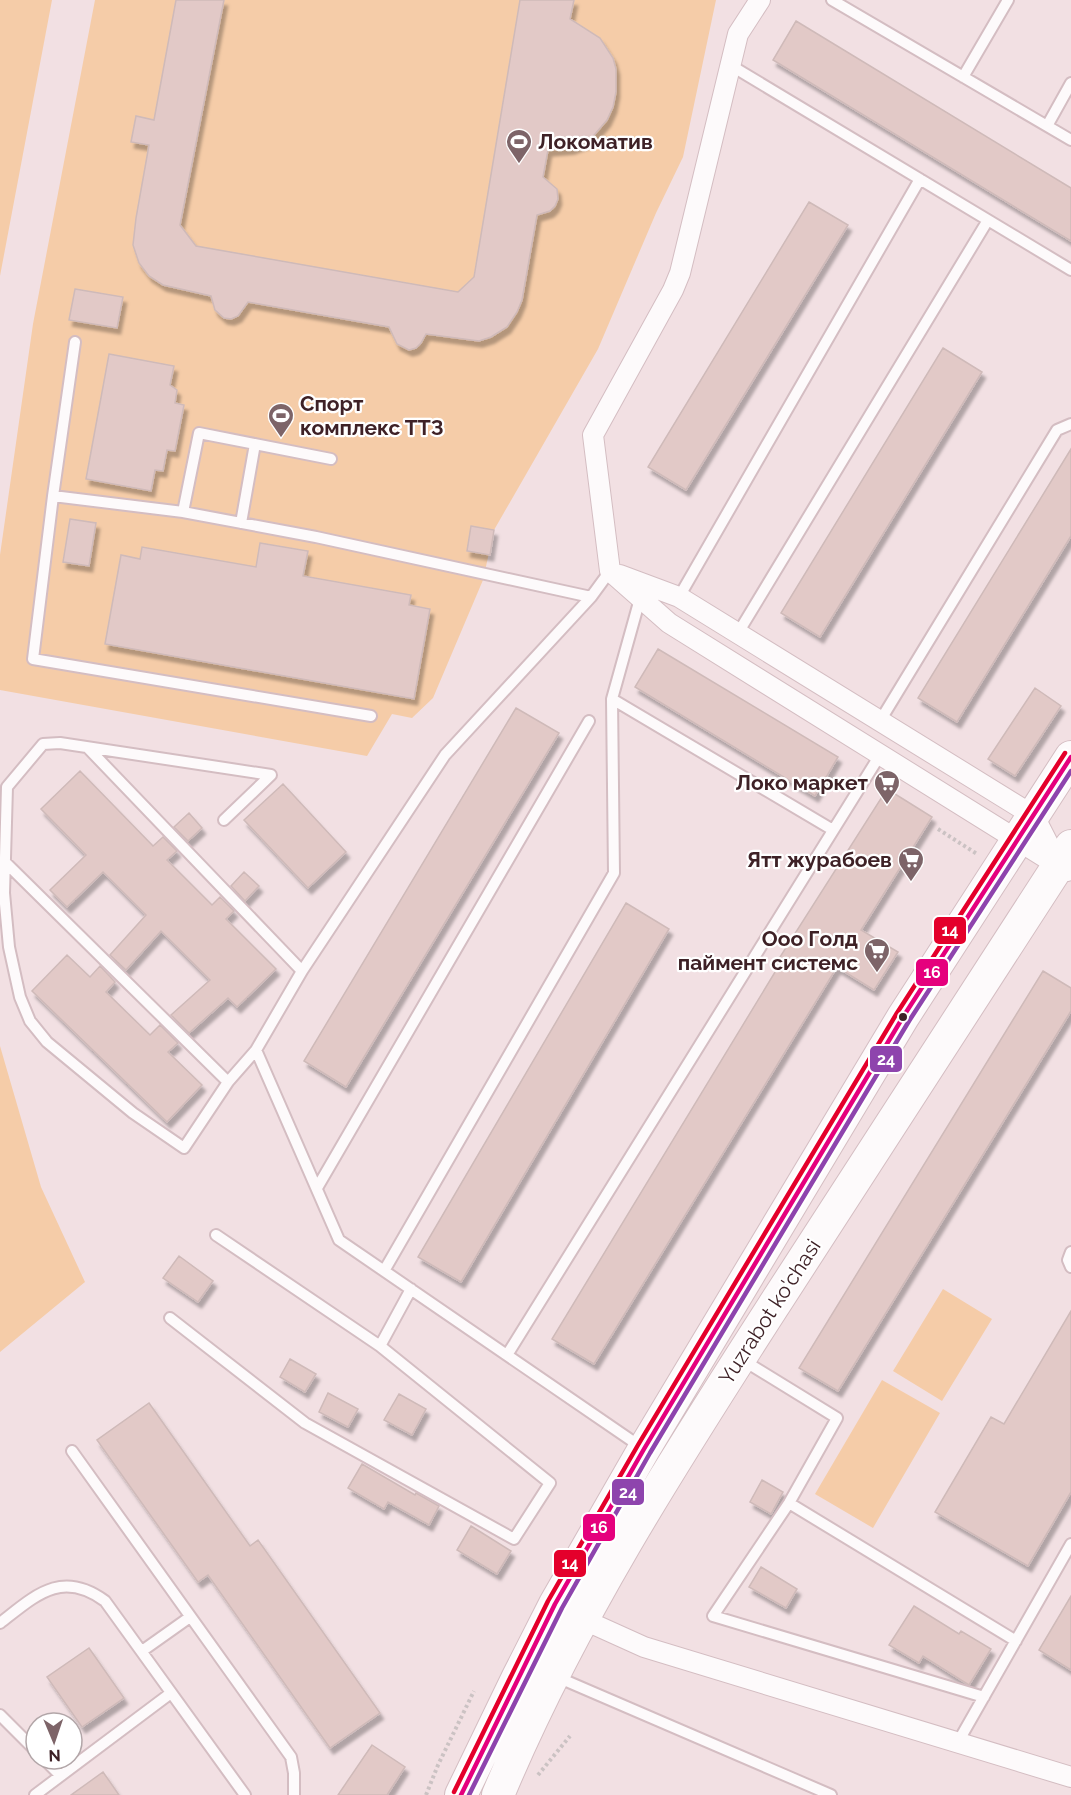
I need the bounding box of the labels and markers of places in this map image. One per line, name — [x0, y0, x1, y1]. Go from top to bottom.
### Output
sports icon: Локоматив — [504, 127, 534, 165]
place label: Локоматив — [538, 129, 653, 154]
place label: Спорт комплекс ТТЗ — [300, 391, 443, 440]
sports icon: Спорт комплекс ТТЗ — [266, 401, 296, 439]
supermarket icon: Локо маркет — [872, 768, 902, 806]
place label: Локо маркет — [735, 770, 869, 795]
supermarket icon: Ятт журабоев — [896, 845, 926, 883]
place label: Ятт журабоев — [747, 847, 892, 872]
place label: Ооо Голд паймент системс — [678, 926, 858, 975]
supermarket icon: Ооо Голд паймент системс — [862, 936, 892, 974]
unlabelled marker — [897, 1011, 909, 1023]

